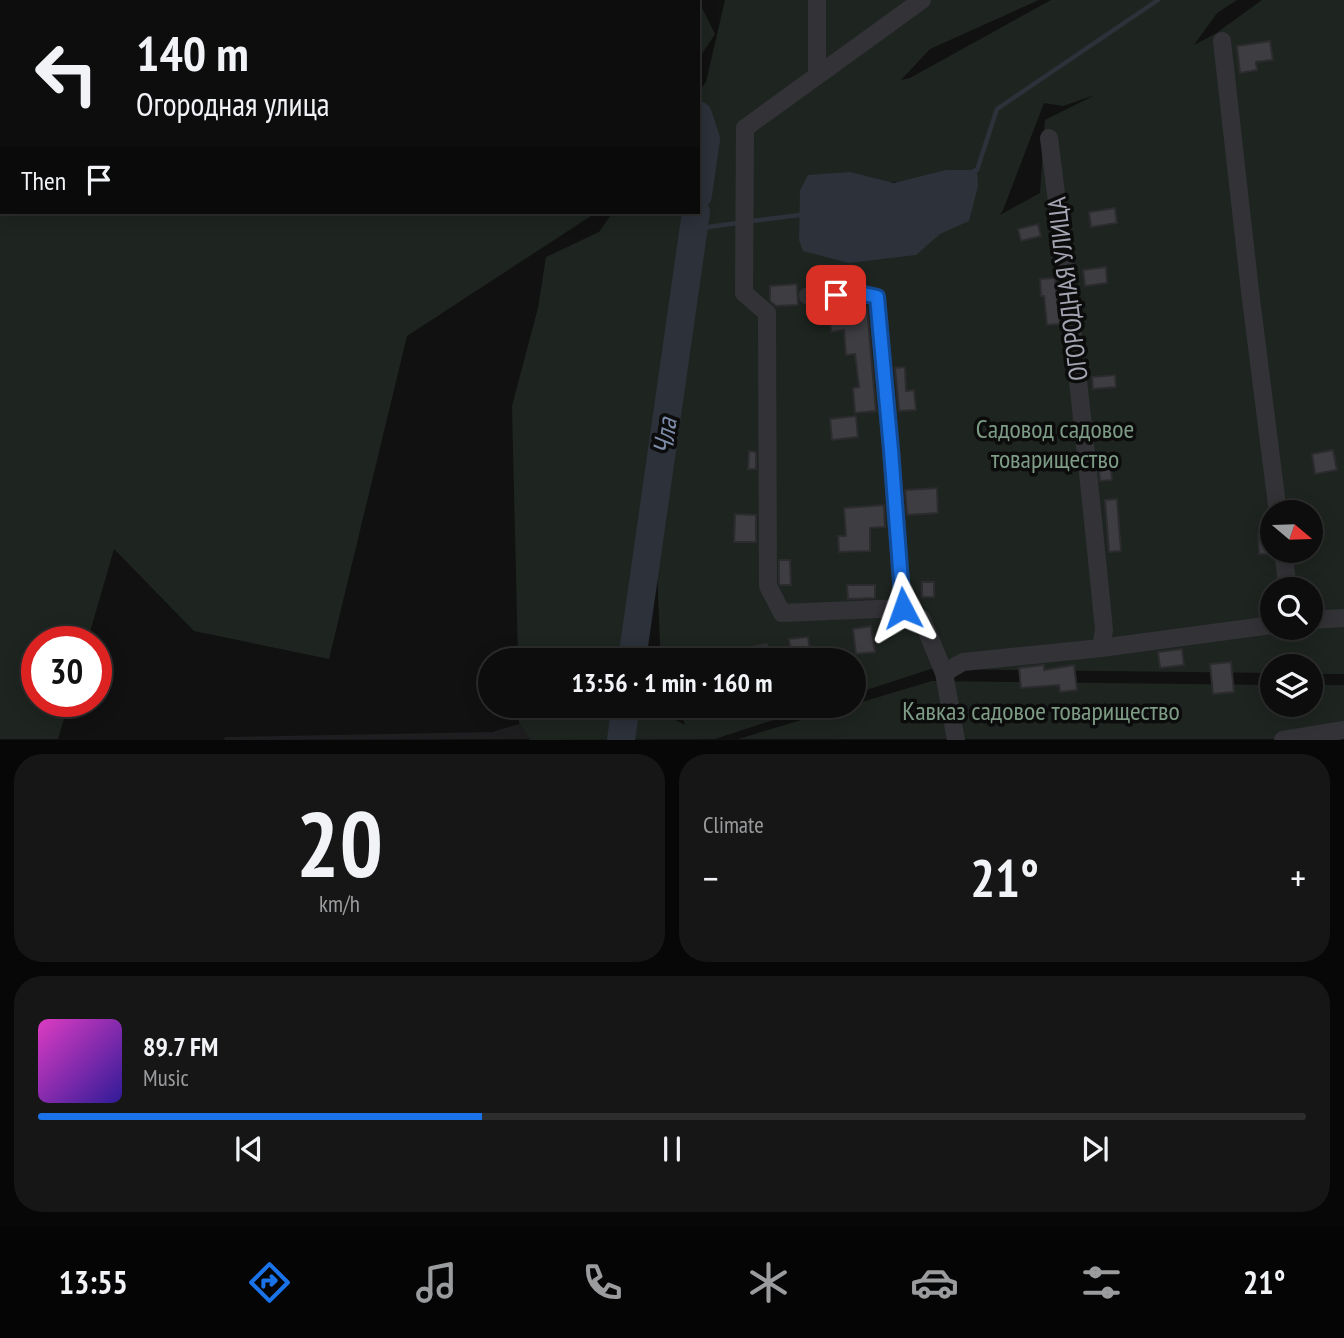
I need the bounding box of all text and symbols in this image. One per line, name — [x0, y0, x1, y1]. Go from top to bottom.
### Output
text: 140 m — [136, 21, 249, 85]
icon: left — [21, 28, 112, 119]
text: Огородная улица — [136, 83, 330, 125]
icon: arrive — [80, 161, 118, 199]
text: Then — [21, 164, 66, 197]
street label: ОГОРОДНАЯ УЛИЦА — [1039, 195, 1095, 383]
pin — [806, 265, 866, 325]
icon: arrive — [817, 276, 855, 314]
park label: Садовод садовое товарищество — [976, 412, 1134, 475]
water label: Чла — [643, 414, 685, 457]
north arrow — [1260, 500, 1323, 564]
map controls — [1260, 500, 1323, 717]
position arrow — [866, 571, 940, 645]
button: search — [1260, 577, 1323, 640]
speed limit sign: 30 — [21, 626, 112, 717]
button: layers — [1260, 654, 1323, 717]
text: 13:56 · 1 min · 160 m — [572, 666, 772, 699]
park label: Кавказ садовое товарищество — [902, 694, 1180, 727]
text: 20 — [296, 784, 383, 902]
text: Climate — [703, 810, 764, 839]
text: 21° — [970, 844, 1039, 911]
text: − — [703, 853, 719, 902]
text: + — [1290, 853, 1306, 902]
text: km/h — [319, 889, 360, 918]
text: 89.7 FM — [143, 1030, 218, 1063]
text: Music — [143, 1063, 189, 1092]
icon: previous — [230, 1130, 268, 1168]
icon: pause — [653, 1130, 691, 1168]
icon: next — [1076, 1130, 1114, 1168]
icon: directions — [245, 1258, 294, 1307]
icon: music — [412, 1258, 461, 1307]
icon: phone — [578, 1258, 627, 1307]
icon: climate — [744, 1258, 793, 1307]
icon: car — [910, 1258, 959, 1307]
icon: filters — [1077, 1258, 1126, 1307]
text: 13:55 — [59, 1261, 128, 1303]
text: 21° — [1243, 1261, 1285, 1303]

